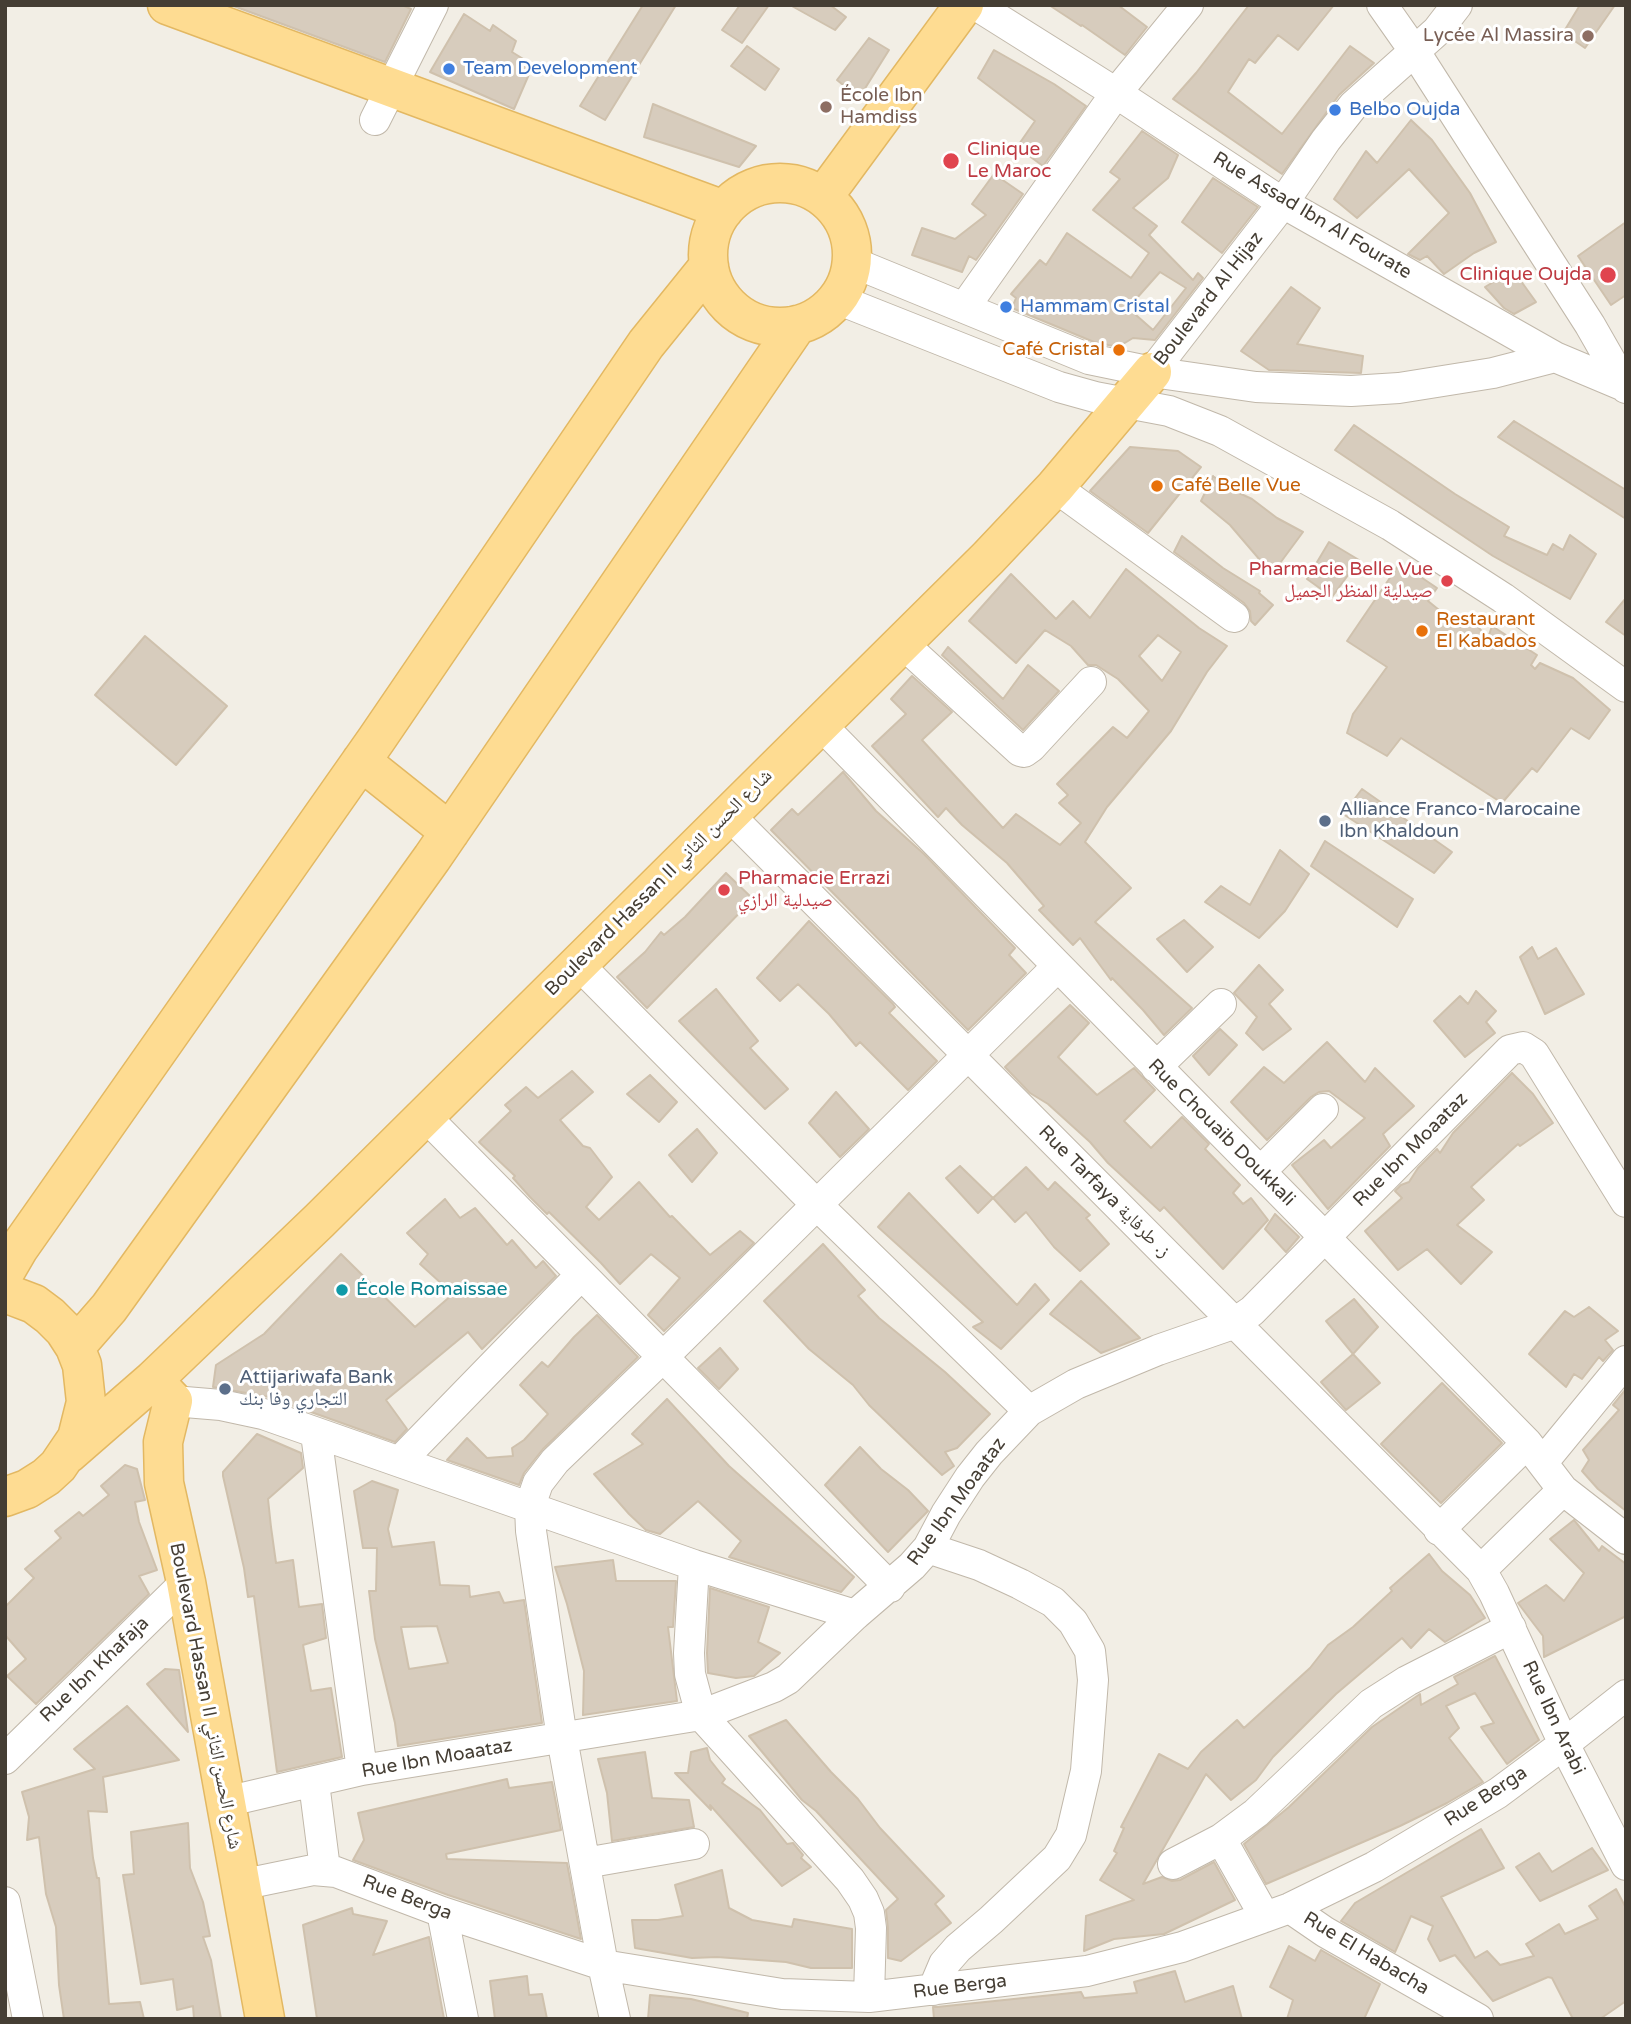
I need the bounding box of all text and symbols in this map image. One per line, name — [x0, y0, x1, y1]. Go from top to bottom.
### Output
place label: Lycée Al Massira — [1423, 25, 1574, 47]
marker: Lycée Al Massira — [1580, 28, 1596, 44]
place label: Team Development — [463, 58, 637, 80]
marker: Team Development — [441, 61, 457, 77]
place label: École Ibn Hamdiss — [840, 85, 923, 129]
marker: École Ibn Hamdiss — [818, 99, 834, 115]
place label: Belbo Oujda — [1349, 99, 1460, 121]
marker: Belbo Oujda — [1327, 102, 1343, 118]
place label: Clinique Le Maroc — [967, 139, 1051, 183]
street label: Rue Assad Ibn Al Fourate — [1209, 148, 1415, 284]
marker: Clinique Le Maroc — [941, 151, 961, 171]
street label: Boulevard Al Hijaz — [1150, 227, 1268, 371]
place label: Clinique Oujda — [1459, 264, 1592, 286]
marker: Clinique Oujda — [1598, 265, 1618, 285]
place label: Hammam Cristal — [1020, 296, 1170, 318]
marker: Hammam Cristal — [998, 299, 1014, 315]
place label: Café Cristal — [1002, 339, 1105, 361]
marker: Café Cristal — [1111, 342, 1127, 358]
place label: Café Belle Vue — [1171, 475, 1301, 497]
marker: Café Belle Vue — [1149, 478, 1165, 494]
place label: Pharmacie Belle Vue صيدلية المنظر الجميل — [1248, 559, 1433, 603]
marker: Pharmacie Belle Vue صيدلية المنظر الجميل — [1439, 573, 1455, 589]
place label: Restaurant El Kabados — [1436, 609, 1537, 653]
marker: Restaurant El Kabados — [1414, 623, 1430, 639]
street label: Boulevard Hassan II شارع الحسن الثاني — [541, 765, 777, 1001]
place label: Alliance Franco-Marocaine Ibn Khaldoun — [1339, 799, 1581, 843]
marker: Alliance Franco-Marocaine Ibn Khaldoun — [1317, 813, 1333, 829]
place label: Pharmacie Errazi صيدلية الرازي — [738, 868, 890, 912]
marker: Pharmacie Errazi صيدلية الرازي — [716, 882, 732, 898]
street label: Rue Chouaib Doukkali — [1143, 1055, 1299, 1211]
street label: Rue Ibn Moaataz — [1349, 1088, 1473, 1212]
street label: Rue Tarfaya ز. طرفاية — [1033, 1121, 1175, 1263]
place label: École Romaissae — [356, 1279, 507, 1301]
marker: École Romaissae — [334, 1282, 350, 1298]
place label: Attijariwafa Bank التجاري وفا بنك — [239, 1367, 393, 1411]
marker: Attijariwafa Bank التجاري وفا بنك — [217, 1381, 233, 1397]
street label: Rue Ibn Moaataz — [903, 1434, 1011, 1570]
street label: Boulevard Hassan II شارع الحسن الثاني — [164, 1541, 246, 1851]
street label: Rue Ibn Khafaja — [36, 1612, 154, 1728]
street label: Rue Ibn Arabi — [1517, 1657, 1589, 1779]
street label: Rue Ibn Moaataz — [360, 1735, 514, 1783]
street label: Rue Berga — [1440, 1762, 1532, 1832]
street label: Rue Berga — [359, 1870, 455, 1926]
street label: Rue El Habacha — [1299, 1907, 1433, 2001]
street label: Rue Berga — [912, 1970, 1008, 2004]

